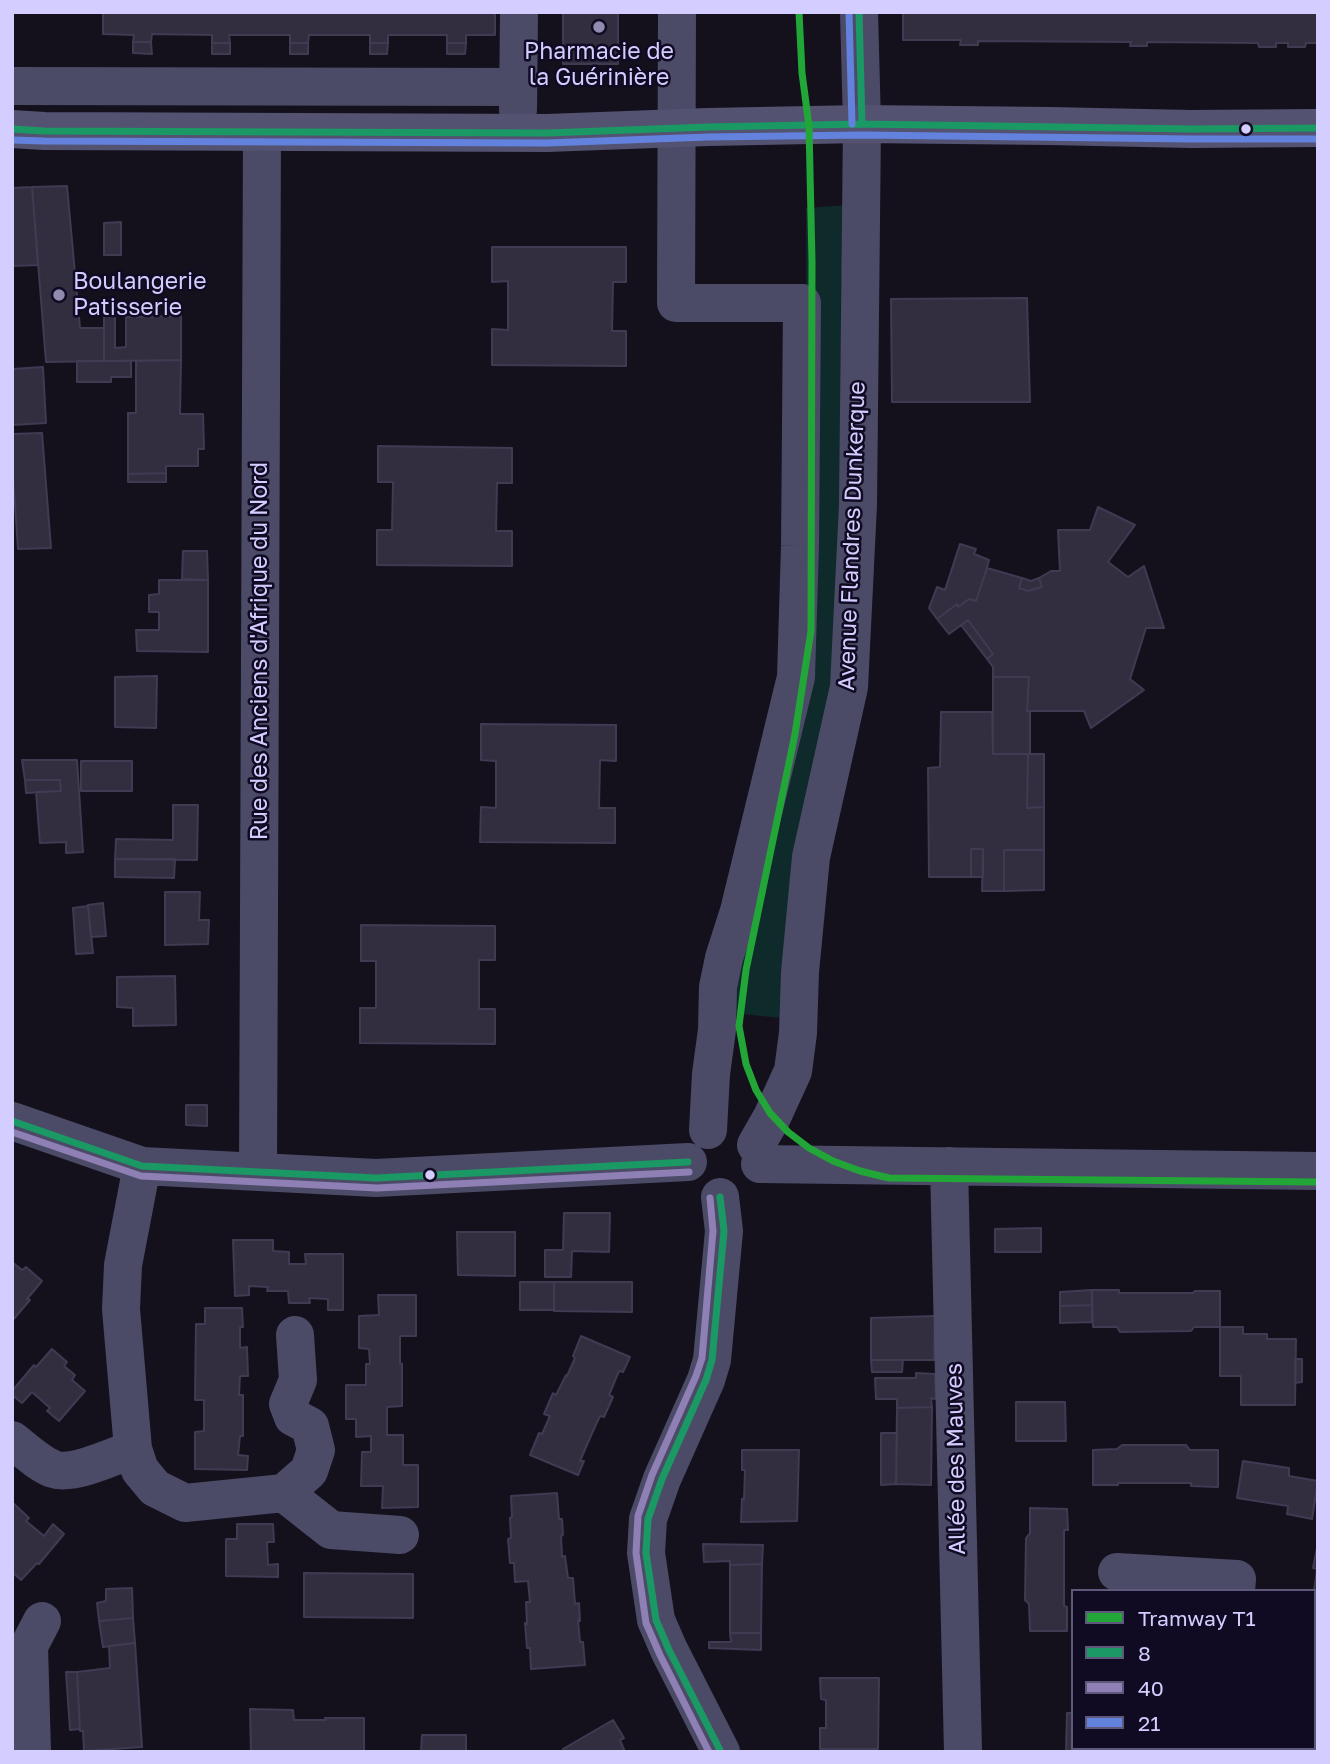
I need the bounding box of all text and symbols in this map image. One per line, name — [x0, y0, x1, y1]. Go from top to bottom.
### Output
marker: Pharmacie de la Guérinière — [591, 19, 607, 35]
place label: Pharmacie de la Guérinière — [524, 38, 674, 92]
unlabelled marker — [1239, 122, 1253, 136]
place label: Boulangerie Patisserie — [73, 268, 207, 322]
marker: Boulangerie Patisserie — [51, 287, 67, 303]
street label: Avenue Flandres Dunkerque — [833, 381, 871, 691]
street label: Rue des Anciens d'Afrique du Nord — [246, 462, 274, 840]
unlabelled marker — [423, 1168, 437, 1182]
street label: Allée des Mauves — [941, 1363, 971, 1555]
legend — [1071, 1589, 1316, 1750]
text: Tramway T1 — [1138, 1605, 1256, 1631]
text: 8 — [1138, 1640, 1151, 1666]
text: 40 — [1138, 1675, 1164, 1701]
text: 21 — [1138, 1710, 1160, 1736]

